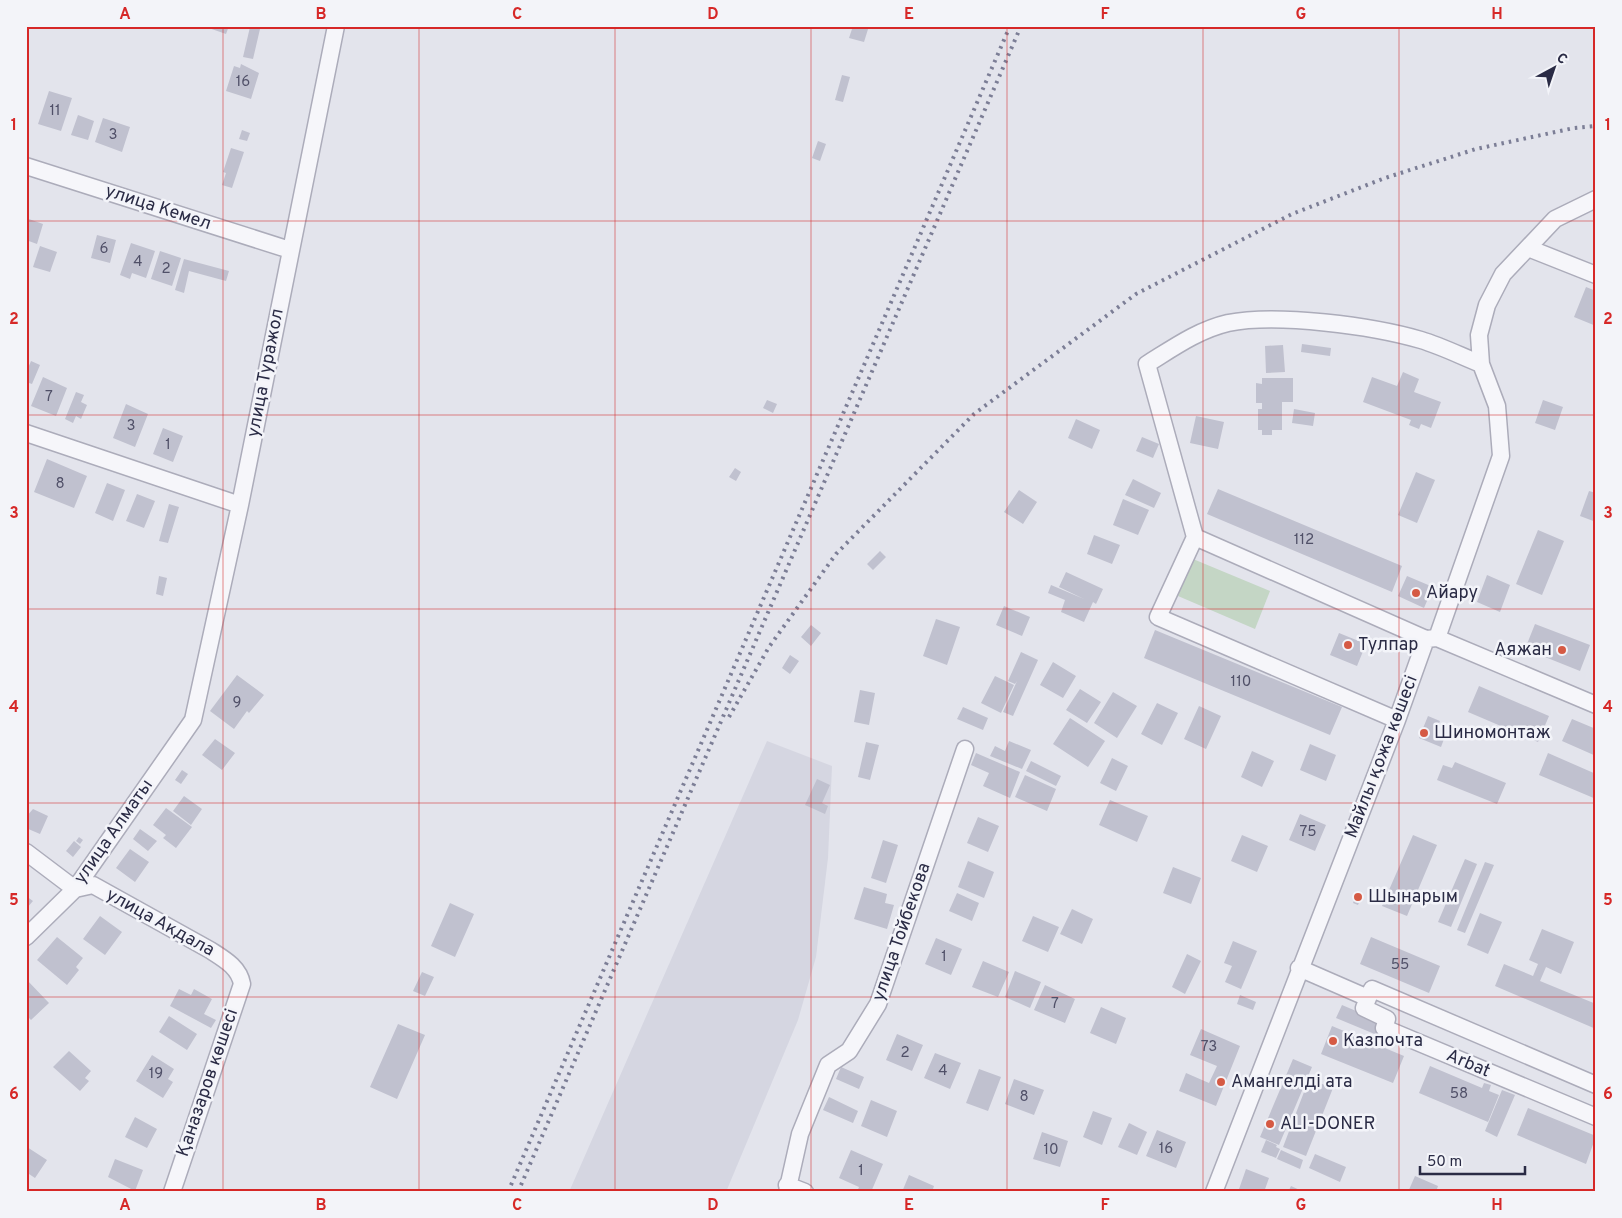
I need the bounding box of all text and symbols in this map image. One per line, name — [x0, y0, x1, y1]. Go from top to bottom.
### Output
text: A — [119, 5, 131, 25]
text: B — [315, 5, 327, 25]
text: C — [512, 5, 522, 25]
text: D — [707, 5, 719, 25]
text: E — [904, 5, 914, 25]
text: F — [1100, 5, 1110, 25]
text: G — [1296, 5, 1306, 25]
text: H — [1491, 5, 1503, 25]
north arrow — [1530, 42, 1580, 92]
text: С — [1552, 50, 1570, 69]
house number: 16 — [236, 73, 250, 92]
house number: 11 — [49, 102, 61, 121]
text: 1 — [11, 116, 17, 136]
text: 1 — [1605, 116, 1611, 136]
house number: 3 — [108, 126, 118, 145]
street label: улица Кемел — [102, 180, 214, 236]
house number: 6 — [100, 240, 109, 259]
house number: 4 — [133, 253, 143, 272]
house number: 2 — [161, 260, 171, 279]
street label: улица Туражол — [242, 307, 290, 439]
text: 2 — [9, 310, 19, 330]
text: 2 — [1603, 310, 1613, 330]
house number: 7 — [45, 388, 53, 407]
house number: 3 — [126, 417, 136, 436]
house number: 1 — [165, 436, 171, 455]
house number: 8 — [55, 475, 65, 494]
text: 3 — [9, 504, 19, 524]
text: 3 — [1603, 504, 1613, 524]
house number: 112 — [1294, 531, 1314, 550]
place label: Айару — [1426, 582, 1478, 605]
marker: Айару — [1410, 587, 1422, 599]
place label: Тулпар — [1358, 634, 1418, 657]
marker: Тулпар — [1342, 639, 1354, 651]
place label: Аяжан — [1494, 639, 1552, 662]
marker: Аяжан — [1556, 644, 1568, 656]
street label: Майлы қожа көшесі — [1340, 672, 1424, 842]
house number: 110 — [1231, 673, 1251, 692]
house number: 9 — [233, 694, 241, 713]
text: 4 — [9, 698, 19, 718]
text: 4 — [1603, 698, 1613, 718]
place label: Шиномонтаж — [1434, 722, 1551, 745]
marker: Шиномонтаж — [1418, 727, 1430, 739]
street label: улица Алматы — [69, 775, 159, 889]
house number: 75 — [1299, 823, 1317, 842]
street label: улица Тойбекова — [868, 860, 936, 1004]
street label: улица Акдала — [102, 884, 218, 962]
place label: Шынарым — [1368, 886, 1458, 909]
text: 5 — [9, 891, 19, 911]
marker: Шынарым — [1352, 891, 1364, 903]
text: 5 — [1603, 891, 1613, 911]
house number: 1 — [941, 948, 947, 967]
house number: 55 — [1391, 956, 1409, 975]
house number: 7 — [1051, 995, 1059, 1014]
street label: Қаназаров көшесі — [172, 1006, 244, 1160]
place label: Казпочта — [1343, 1030, 1423, 1053]
marker: Казпочта — [1327, 1035, 1339, 1047]
house number: 73 — [1201, 1038, 1217, 1057]
house number: 2 — [900, 1044, 910, 1063]
street label: Arbat — [1443, 1045, 1493, 1083]
house number: 4 — [938, 1062, 948, 1081]
house number: 19 — [149, 1065, 163, 1084]
place label: Амангелді ата — [1231, 1071, 1352, 1094]
marker: Амангелді ата — [1215, 1076, 1227, 1088]
text: 6 — [9, 1085, 19, 1105]
house number: 58 — [1450, 1085, 1468, 1104]
text: 6 — [1603, 1085, 1613, 1105]
house number: 8 — [1019, 1088, 1029, 1107]
place label: ALI-DONER — [1280, 1113, 1375, 1136]
marker: ALI-DONER — [1264, 1118, 1276, 1130]
house number: 16 — [1159, 1140, 1173, 1159]
house number: 10 — [1043, 1141, 1059, 1160]
scale bar — [1420, 1143, 1524, 1175]
text: 50 m — [1427, 1153, 1462, 1172]
house number: 1 — [858, 1162, 864, 1181]
text: A — [119, 1196, 131, 1216]
text: B — [315, 1196, 327, 1216]
text: C — [512, 1196, 522, 1216]
text: D — [707, 1196, 719, 1216]
text: E — [904, 1196, 914, 1216]
text: F — [1100, 1196, 1110, 1216]
text: G — [1296, 1196, 1306, 1216]
text: H — [1491, 1196, 1503, 1216]

